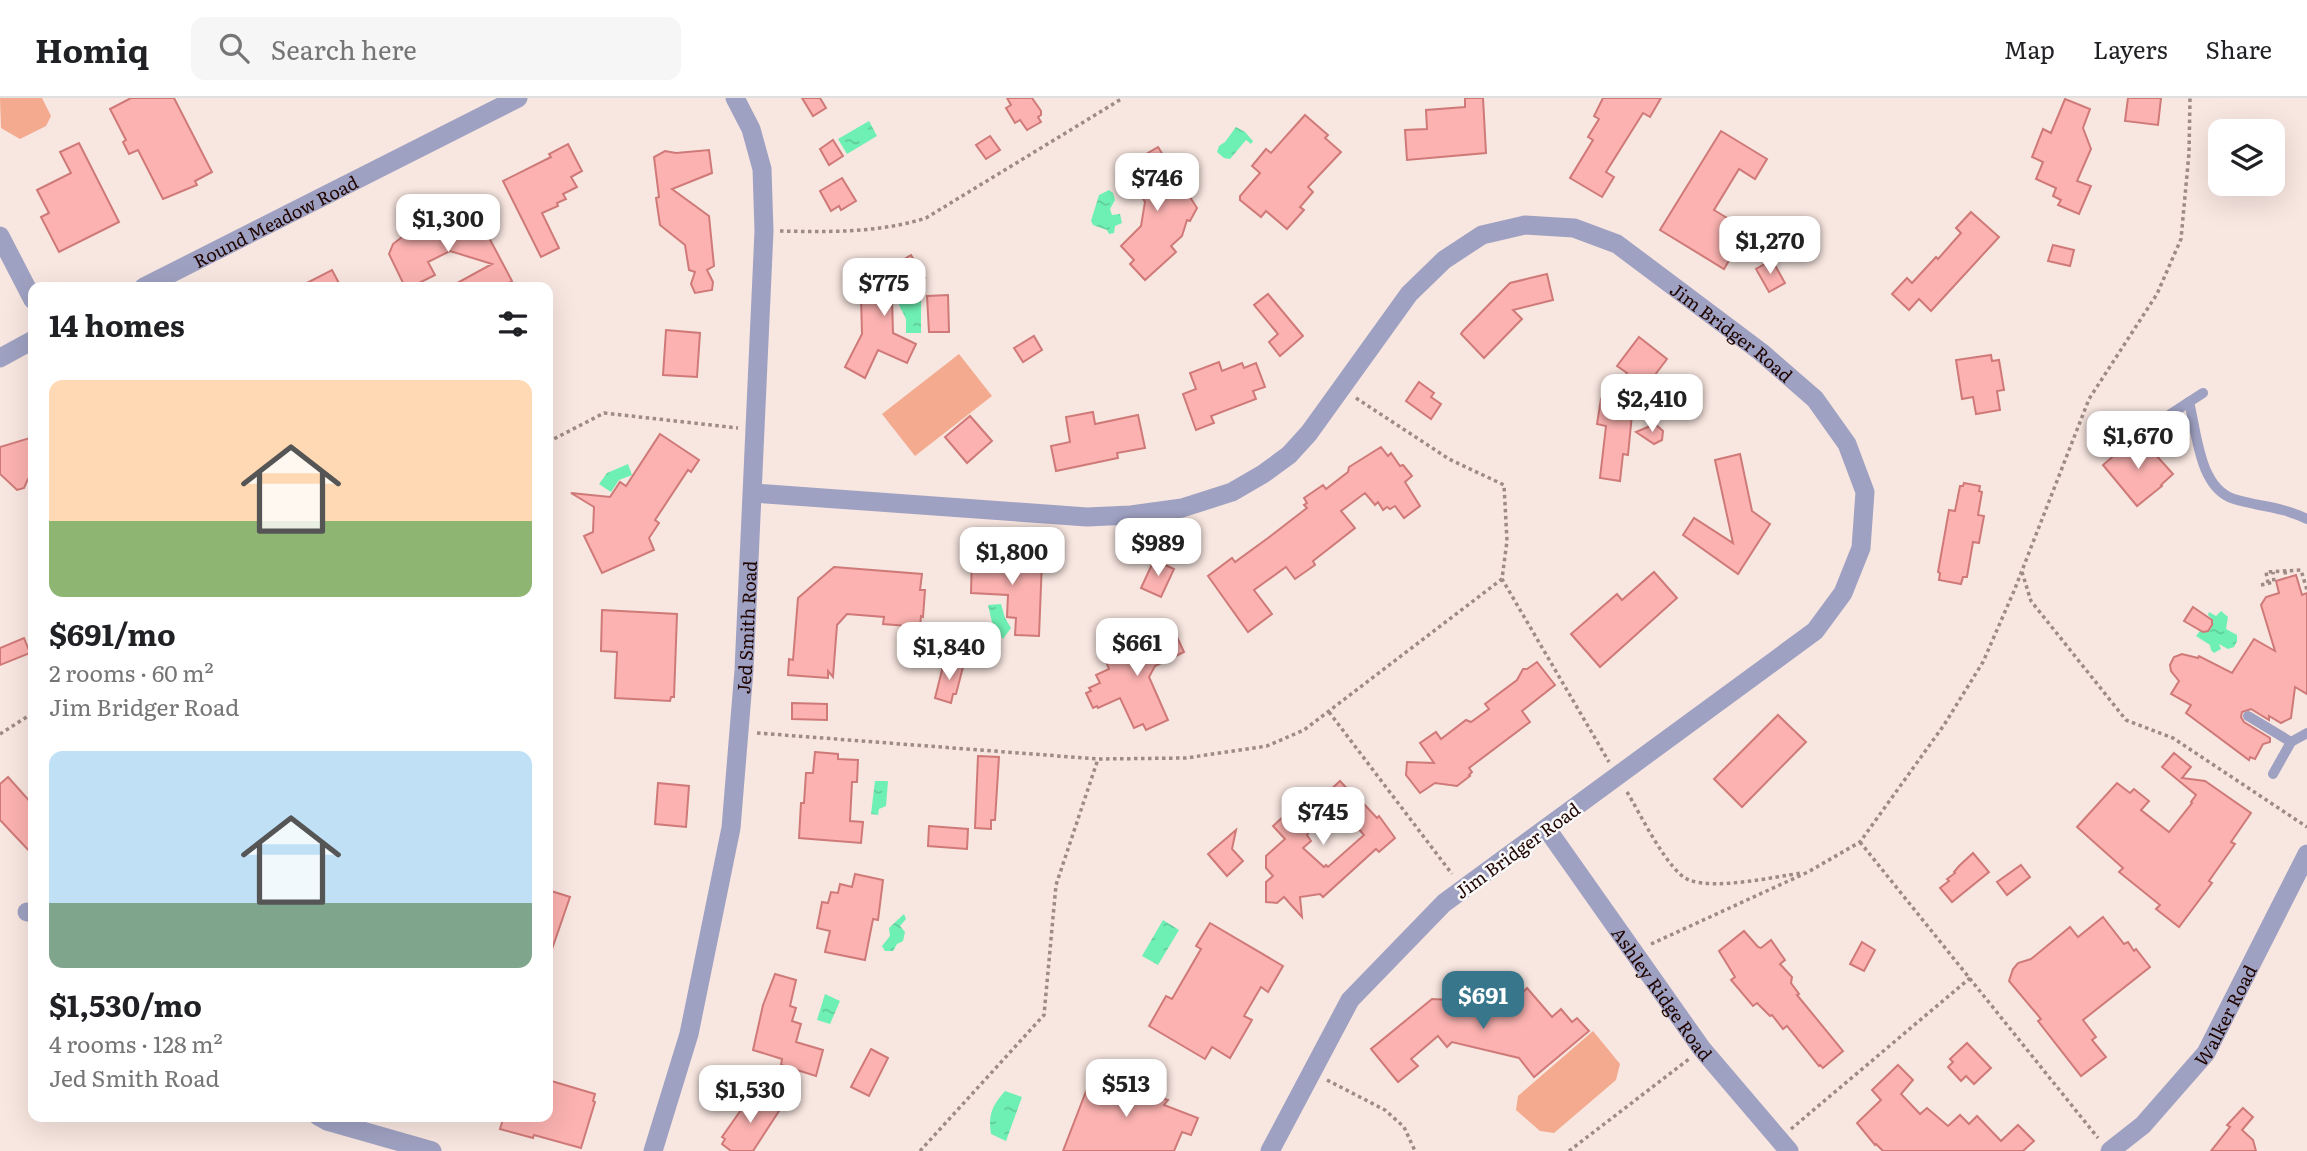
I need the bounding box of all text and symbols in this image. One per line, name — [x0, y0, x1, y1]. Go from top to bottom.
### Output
search box — [191, 17, 681, 80]
text: Homiq — [35, 24, 149, 73]
icon: search — [215, 29, 253, 67]
text: Search here — [271, 29, 417, 68]
text: Map — [2004, 31, 2055, 66]
text: Layers — [2093, 31, 2167, 66]
text: Share — [2205, 31, 2272, 66]
map controls — [2208, 119, 2285, 196]
button: layers — [2208, 119, 2285, 196]
pin: $746 — [1116, 153, 1198, 213]
text: $746 — [1131, 159, 1183, 193]
street label: Round Meadow Road — [188, 168, 362, 274]
pin: $1,300 — [391, 194, 505, 254]
text: $1,300 — [412, 200, 484, 234]
pin: $1,270 — [1713, 216, 1827, 276]
text: $1,270 — [1735, 222, 1805, 256]
pin: $775 — [843, 258, 925, 318]
text: $775 — [859, 264, 909, 298]
street label: Jim Bridger Road — [1665, 275, 1799, 388]
text: 14 homes — [49, 302, 185, 346]
icon: filters — [494, 305, 532, 343]
pin: $2,410 — [1595, 374, 1709, 434]
text: $2,410 — [1617, 380, 1687, 414]
pin: $1,670 — [2081, 412, 2195, 471]
text: $1,670 — [2103, 417, 2173, 451]
icon: home — [228, 426, 354, 552]
pin: $989 — [1117, 518, 1199, 578]
text: $989 — [1131, 524, 1185, 558]
pin: $1,800 — [955, 528, 1069, 587]
text: $1,800 — [976, 533, 1048, 567]
street label: Jed Smith Road — [729, 560, 762, 695]
text: $691/mo — [49, 611, 176, 655]
pin: $661 — [1096, 618, 1178, 678]
pin: $1,840 — [892, 622, 1006, 682]
text: $661 — [1112, 624, 1162, 658]
text: $1,840 — [913, 628, 985, 662]
text: 2 rooms · 60 m² — [49, 655, 214, 689]
text: Jim Bridger Road — [49, 689, 239, 723]
pin: $745 — [1282, 788, 1364, 847]
text: $745 — [1298, 793, 1348, 827]
street label: Jim Bridger Road — [1449, 795, 1585, 905]
icon: home — [228, 797, 354, 923]
street label: Ashley Ridge Road — [1606, 921, 1720, 1066]
street label: Walker Road — [2187, 960, 2262, 1072]
pin: $691 — [1442, 972, 1524, 1031]
text: $691 — [1458, 977, 1508, 1011]
text: $1,530/mo — [49, 982, 202, 1026]
text: 4 rooms · 128 m² — [49, 1026, 223, 1060]
text: Jed Smith Road — [49, 1060, 219, 1094]
pin: $513 — [1085, 1060, 1167, 1119]
text: $513 — [1102, 1065, 1150, 1099]
pin: $1,530 — [693, 1066, 807, 1125]
text: $1,530 — [715, 1071, 785, 1105]

